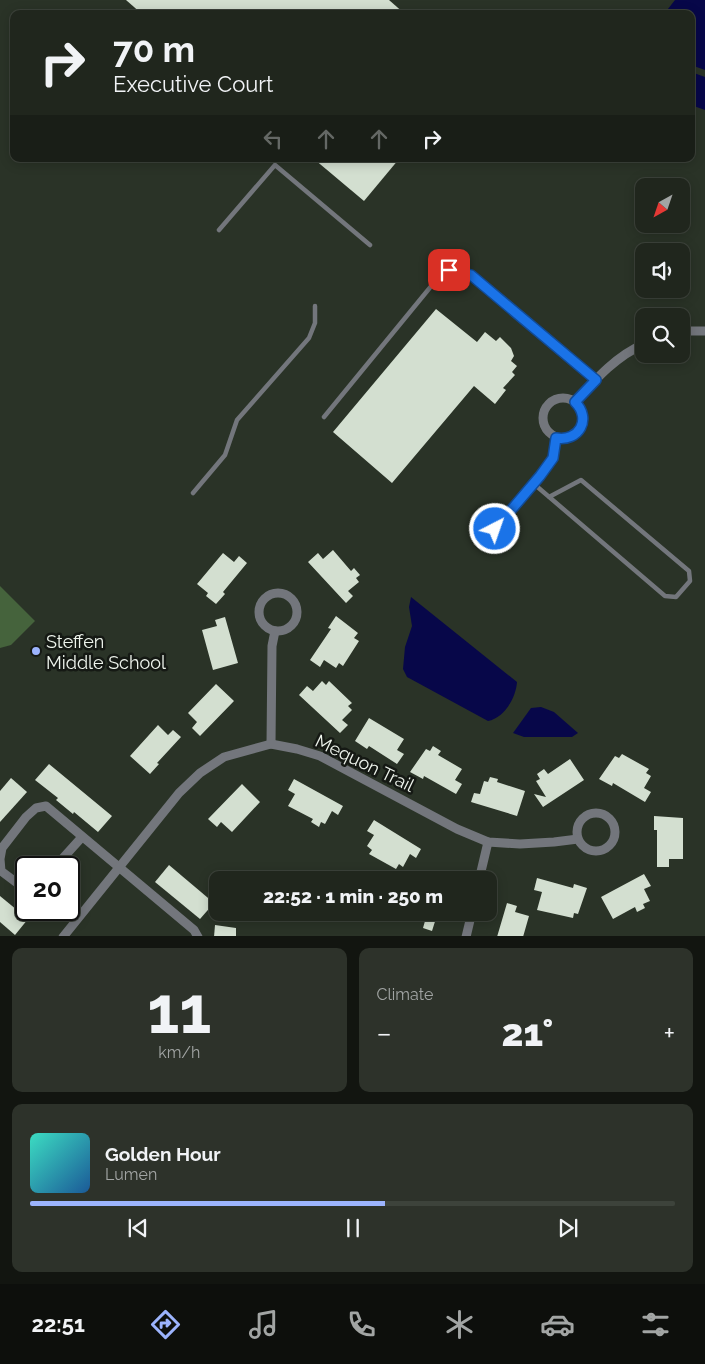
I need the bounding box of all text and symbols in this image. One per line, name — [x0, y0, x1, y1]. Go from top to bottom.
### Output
text: 70 m — [113, 29, 195, 70]
icon: right — [30, 30, 95, 95]
text: Executive Court — [113, 71, 273, 97]
icon: left — [259, 125, 287, 153]
icon: ahead — [312, 125, 340, 153]
icon: ahead — [365, 125, 393, 153]
icon: right — [418, 125, 446, 153]
north arrow — [635, 178, 690, 232]
map controls — [635, 178, 690, 363]
button: sound — [635, 243, 690, 298]
pin — [428, 249, 470, 291]
icon: arrive — [435, 256, 463, 284]
button: search — [635, 308, 690, 363]
position arrow — [468, 502, 520, 554]
place label: Steffen Middle School — [46, 631, 166, 673]
marker: Steffen Middle School — [30, 645, 42, 657]
street label: Mequon Trail — [312, 730, 418, 796]
speed limit sign: 20 — [15, 856, 80, 921]
text: 22:52 · 1 min · 250 m — [263, 885, 443, 907]
text: 11 — [147, 972, 211, 1048]
text: Climate — [377, 985, 433, 1004]
text: 21° — [502, 1010, 553, 1055]
text: − — [377, 1017, 392, 1050]
text: + — [663, 1017, 675, 1050]
text: km/h — [158, 1043, 200, 1062]
text: Golden Hour — [105, 1143, 221, 1165]
text: Lumen — [105, 1165, 157, 1184]
icon: previous — [124, 1214, 152, 1242]
icon: pause — [339, 1214, 367, 1242]
icon: next — [554, 1214, 582, 1242]
icon: directions — [148, 1307, 183, 1342]
icon: music — [246, 1307, 281, 1342]
icon: phone — [344, 1307, 379, 1342]
icon: climate — [442, 1307, 477, 1342]
icon: car — [540, 1307, 575, 1342]
icon: filters — [638, 1307, 673, 1342]
text: 22:51 — [32, 1311, 85, 1337]

